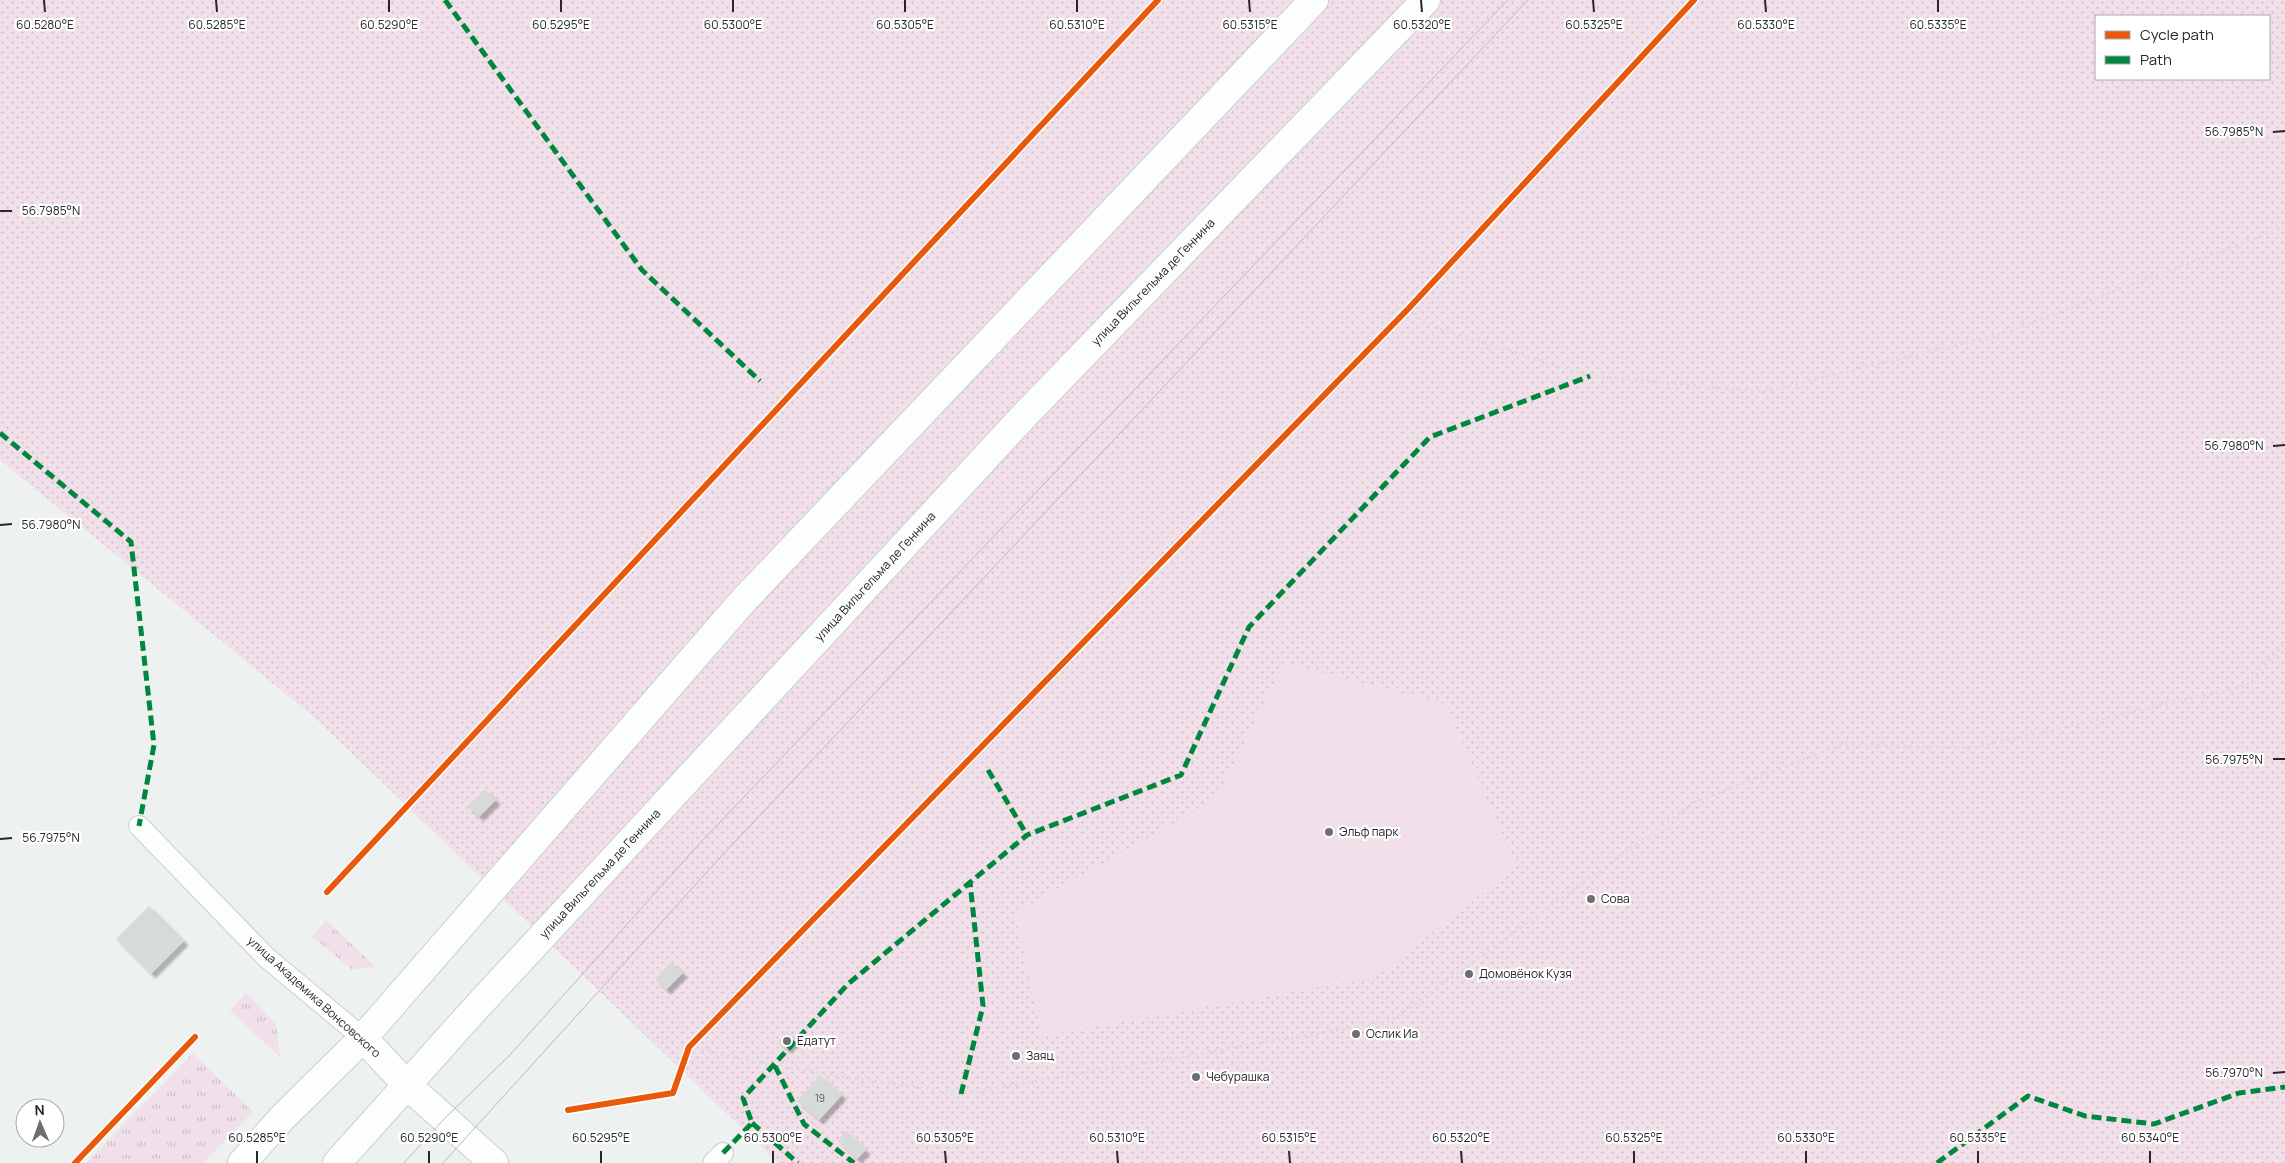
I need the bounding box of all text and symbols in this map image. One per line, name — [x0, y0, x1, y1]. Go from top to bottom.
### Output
legend — [2095, 15, 2270, 80]
text: 60.5280°E — [16, 16, 74, 33]
text: 60.5285°E — [188, 16, 246, 33]
text: 60.5290°E — [360, 16, 418, 33]
text: 60.5295°E — [532, 16, 590, 33]
text: 60.5300°E — [704, 16, 762, 33]
text: 60.5305°E — [876, 16, 934, 33]
text: 60.5310°E — [1049, 16, 1105, 33]
text: 60.5315°E — [1222, 16, 1278, 33]
text: 60.5320°E — [1393, 16, 1451, 33]
text: 60.5325°E — [1565, 16, 1623, 33]
text: 60.5330°E — [1737, 16, 1795, 33]
text: 60.5335°E — [1909, 16, 1967, 33]
text: Cycle path — [2140, 24, 2214, 45]
text: Path — [2140, 49, 2172, 70]
text: 56.7985°N — [2205, 123, 2263, 140]
text: 56.7985°N — [22, 202, 80, 219]
street label: улица Вильгельма де Геннина — [1087, 214, 1219, 349]
text: 56.7980°N — [2205, 437, 2263, 454]
street label: улица Вильгельма де Геннина — [811, 508, 939, 645]
text: 56.7980°N — [22, 516, 80, 533]
text: 56.7975°N — [2205, 751, 2263, 768]
street label: улица Вильгельма де Геннина — [535, 805, 664, 942]
place label: Эльф парк — [1339, 823, 1399, 840]
marker: Эльф парк — [1323, 826, 1335, 838]
text: 56.7975°N — [22, 829, 80, 846]
place label: Сова — [1601, 890, 1630, 907]
marker: Сова — [1585, 893, 1597, 905]
street label: улица Академика Вонсовского — [244, 932, 385, 1061]
place label: Домовёнок Кузя — [1479, 965, 1572, 982]
marker: Домовёнок Кузя — [1463, 968, 1475, 980]
place label: Ослик Иа — [1366, 1025, 1418, 1042]
marker: Ослик Иа — [1350, 1028, 1362, 1040]
place label: Едатут — [797, 1032, 836, 1049]
marker: Едатут — [781, 1035, 793, 1047]
place label: Заяц — [1026, 1047, 1054, 1064]
marker: Заяц — [1010, 1050, 1022, 1062]
text: 56.7970°N — [2205, 1064, 2263, 1081]
place label: Чебурашка — [1206, 1068, 1269, 1085]
marker: Чебурашка — [1190, 1071, 1202, 1083]
house number: 19 — [815, 1091, 825, 1105]
north arrow — [15, 1098, 65, 1148]
text: N — [34, 1100, 45, 1119]
text: 60.5285°E — [228, 1129, 286, 1146]
text: 60.5290°E — [400, 1129, 458, 1146]
text: 60.5295°E — [572, 1129, 630, 1146]
text: 60.5300°E — [744, 1129, 802, 1146]
text: 60.5305°E — [916, 1129, 974, 1146]
text: 60.5310°E — [1089, 1129, 1145, 1146]
text: 60.5315°E — [1261, 1129, 1317, 1146]
text: 60.5320°E — [1432, 1129, 1490, 1146]
text: 60.5325°E — [1605, 1129, 1663, 1146]
text: 60.5330°E — [1777, 1129, 1835, 1146]
text: 60.5335°E — [1949, 1129, 2007, 1146]
text: 60.5340°E — [2121, 1129, 2179, 1146]

